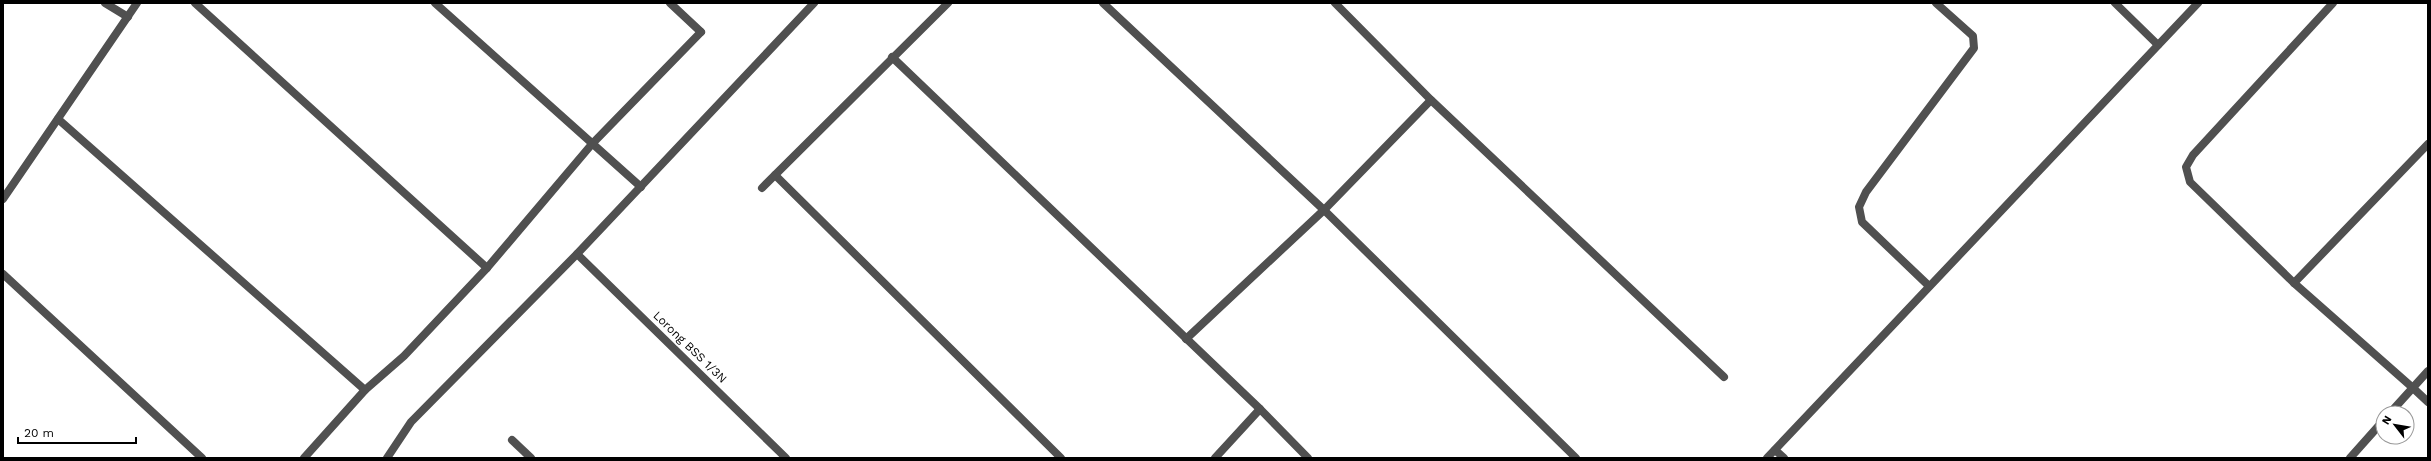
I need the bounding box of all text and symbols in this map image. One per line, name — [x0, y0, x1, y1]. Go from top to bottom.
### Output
street label: Lorong BSS 1/3N — [650, 308, 730, 386]
north arrow — [2375, 405, 2415, 445]
text: N — [2379, 413, 2395, 427]
scale bar — [18, 419, 136, 445]
text: 20 m — [24, 426, 54, 440]

